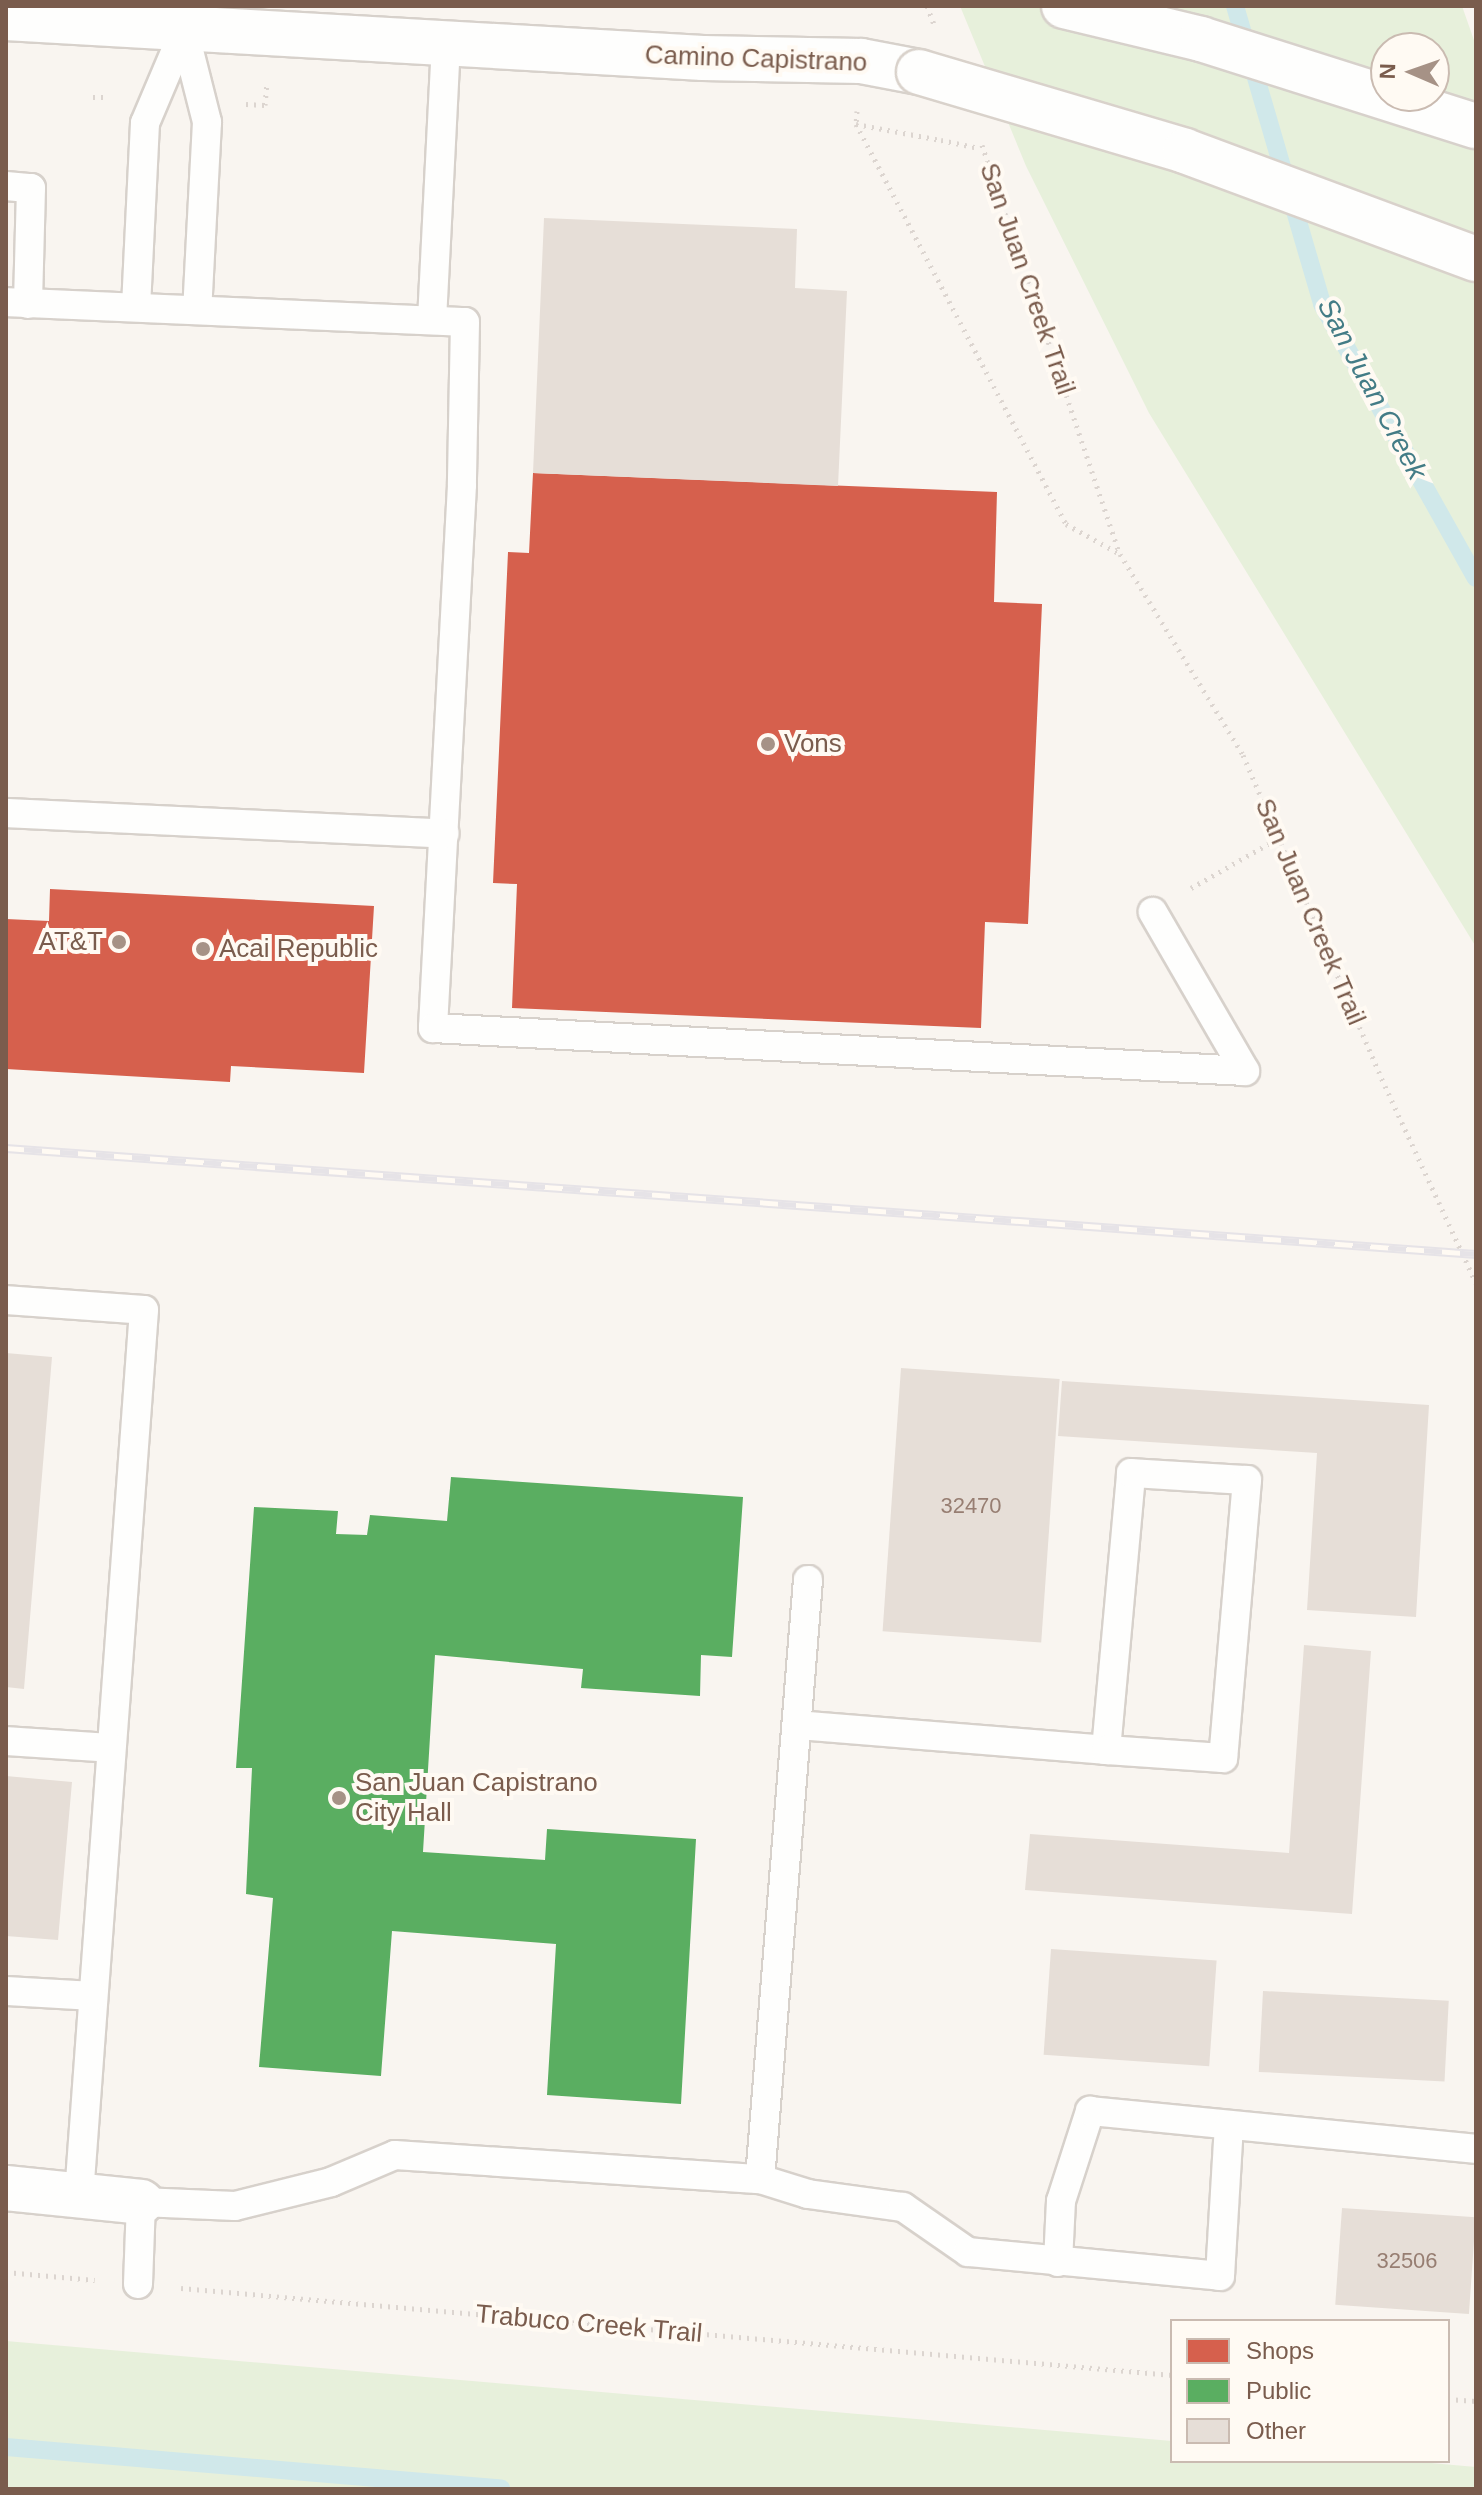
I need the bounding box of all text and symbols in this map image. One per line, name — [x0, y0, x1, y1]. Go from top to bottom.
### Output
north arrow — [1370, 32, 1450, 112]
street label: Camino Capistrano — [644, 40, 868, 78]
text: N — [1375, 63, 1400, 80]
street label: San Juan Creek Trail — [973, 159, 1081, 399]
water label: San Juan Creek — [1310, 292, 1434, 486]
place label: Vons — [784, 728, 842, 760]
marker: Vons — [759, 735, 777, 753]
street label: San Juan Creek Trail — [1248, 794, 1372, 1030]
place label: AT&T — [38, 926, 103, 958]
marker: AT&T — [110, 933, 128, 951]
place label: Acai Republic — [219, 933, 378, 965]
marker: Acai Republic — [194, 940, 212, 958]
house number: 32470 — [940, 1493, 1002, 1519]
place label: San Juan Capistrano City Hall — [355, 1767, 598, 1828]
marker: San Juan Capistrano City Hall — [330, 1789, 348, 1807]
house number: 32506 — [1376, 2248, 1438, 2274]
street label: Trabuco Creek Trail — [474, 2299, 704, 2349]
legend — [1170, 2319, 1450, 2463]
text: Shops — [1246, 2337, 1314, 2364]
text: Public — [1246, 2377, 1311, 2404]
text: Other — [1246, 2417, 1306, 2444]

